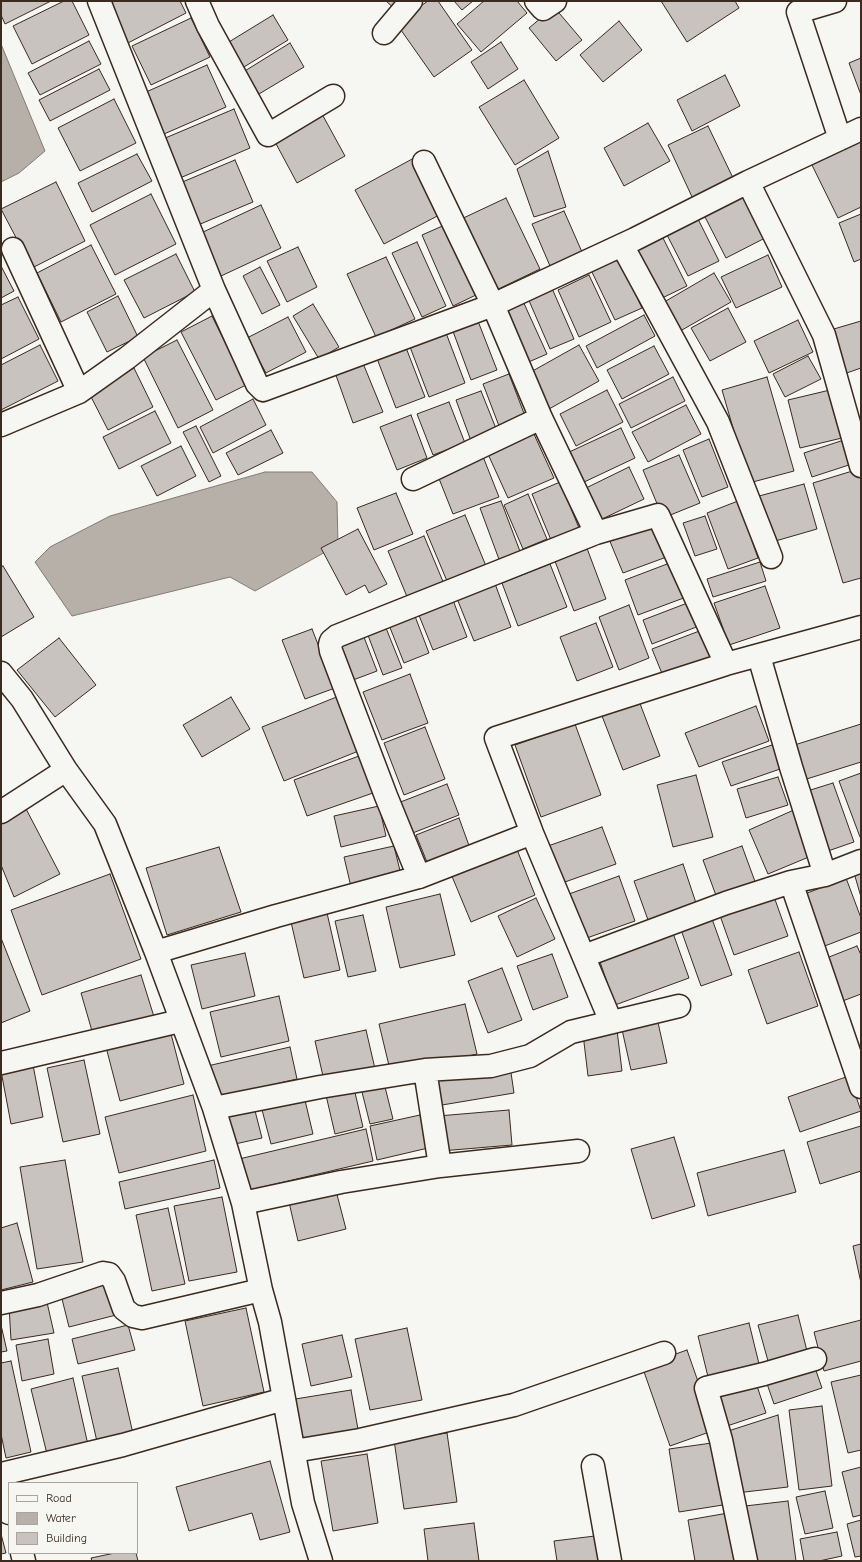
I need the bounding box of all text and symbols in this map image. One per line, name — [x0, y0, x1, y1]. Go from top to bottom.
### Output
legend — [8, 1482, 138, 1554]
text: Road — [46, 1491, 72, 1505]
text: Water — [46, 1511, 76, 1525]
text: Building — [46, 1531, 87, 1545]

